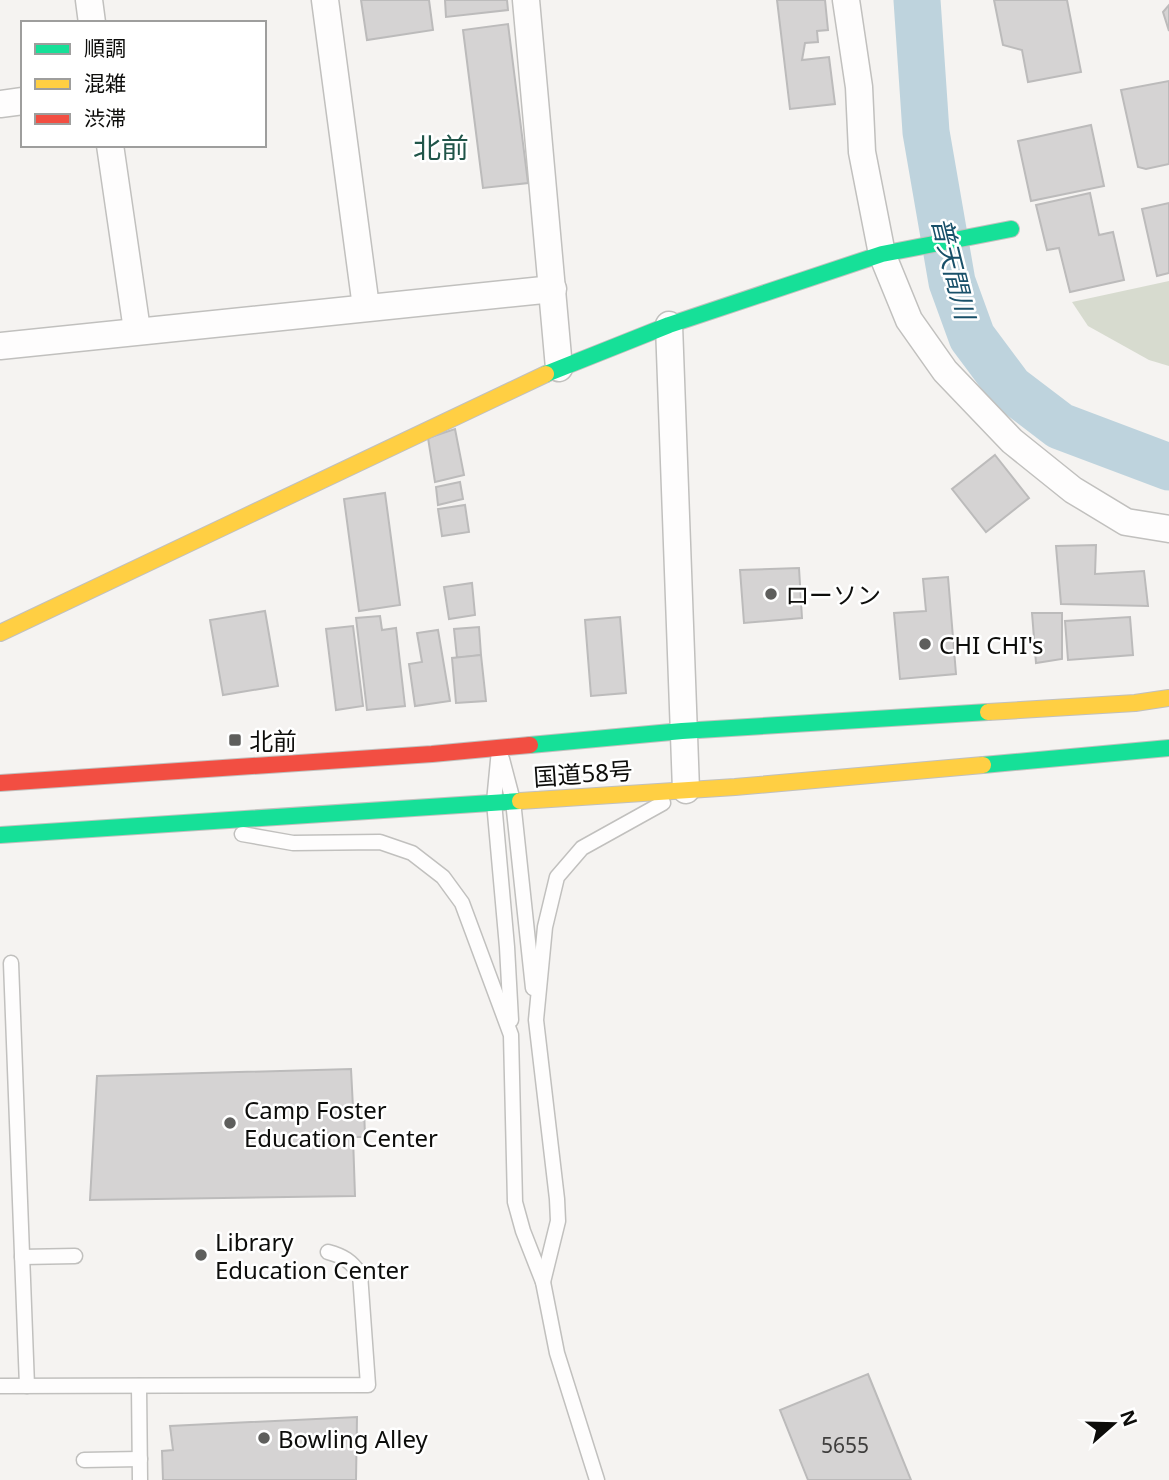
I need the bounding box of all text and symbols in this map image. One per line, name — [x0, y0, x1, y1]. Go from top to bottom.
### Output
legend — [21, 21, 266, 147]
text: 順調 — [84, 34, 126, 62]
text: 混雑 — [84, 69, 126, 97]
text: 渋滞 — [84, 104, 126, 132]
district label: 北前 — [413, 128, 469, 166]
water label: 普天間川 — [924, 213, 985, 326]
place label: ローソン — [785, 578, 881, 611]
marker: ローソン — [763, 586, 779, 602]
place label: CHI CHI's — [939, 628, 1044, 661]
marker: CHI CHI's — [917, 636, 933, 652]
place label: 北前 — [249, 724, 297, 757]
marker: 北前 — [227, 732, 243, 748]
street label: 国道58号 — [532, 753, 634, 793]
place label: Camp Foster Education Center — [244, 1093, 438, 1154]
marker: Camp Foster Education Center — [222, 1115, 238, 1131]
place label: Library Education Center — [215, 1225, 409, 1286]
marker: Library Education Center — [193, 1247, 209, 1263]
north arrow — [1078, 1389, 1148, 1459]
text: N — [1114, 1406, 1144, 1430]
place label: Bowling Alley — [278, 1422, 428, 1455]
marker: Bowling Alley — [256, 1430, 272, 1446]
house number: 5655 — [821, 1431, 869, 1459]

